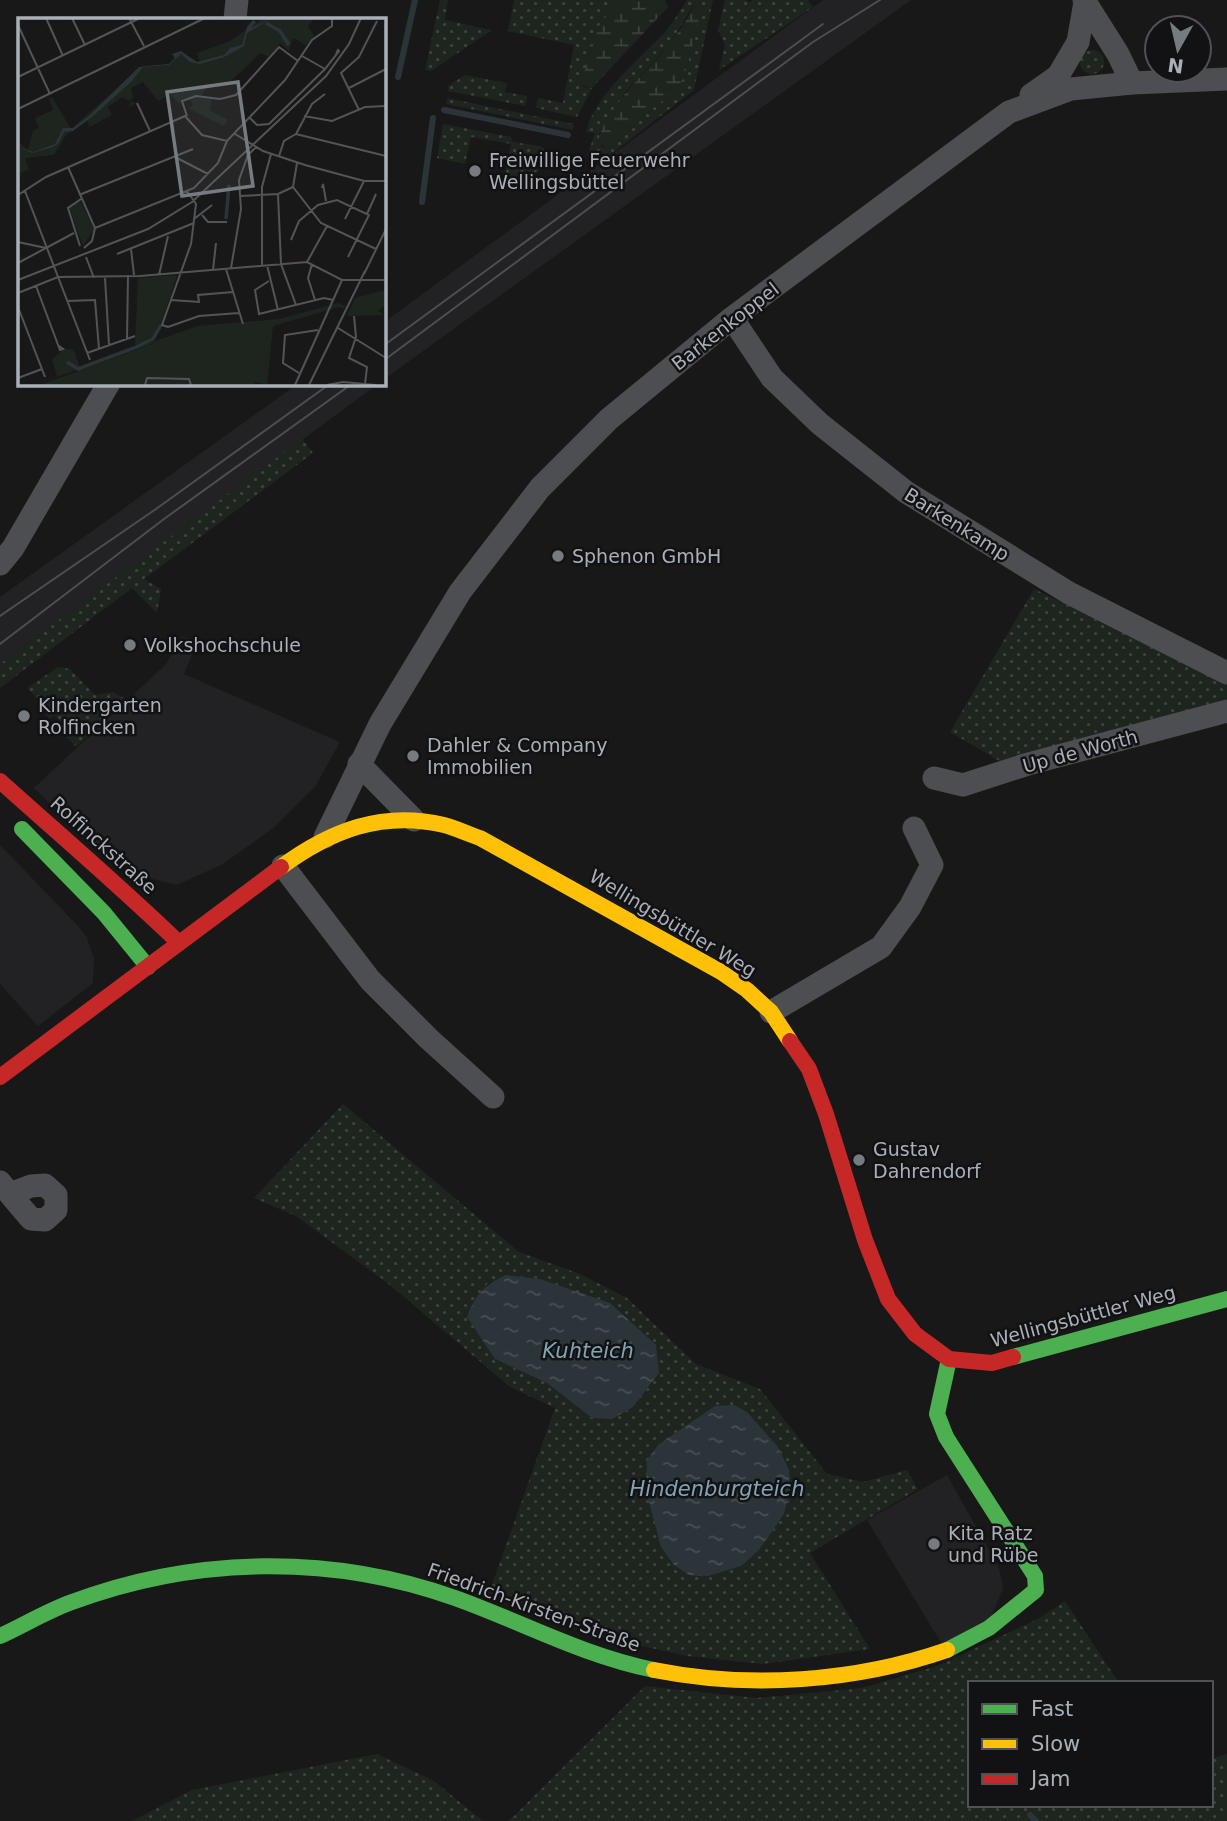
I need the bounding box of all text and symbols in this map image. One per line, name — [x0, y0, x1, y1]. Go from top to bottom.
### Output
north arrow — [1143, 14, 1213, 84]
inset map — [18, 18, 385, 385]
text: N — [1166, 54, 1185, 78]
place label: Freiwillige Feuerwehr Wellingsbüttel — [489, 149, 690, 193]
marker: Freiwillige Feuerwehr Wellingsbüttel — [467, 163, 483, 179]
street label: Barkenkoppel — [667, 277, 783, 375]
street label: Barkenkamp — [901, 483, 1013, 565]
place label: Sphenon GmbH — [572, 545, 721, 567]
marker: Sphenon GmbH — [550, 548, 566, 564]
place label: Volkshochschule — [144, 634, 301, 656]
marker: Volkshochschule — [122, 637, 138, 653]
place label: Kindergarten Rolfincken — [38, 694, 162, 738]
marker: Kindergarten Rolfincken — [16, 708, 32, 724]
street label: Up de Worth — [1020, 725, 1140, 777]
place label: Dahler & Company Immobilien — [427, 734, 607, 778]
marker: Dahler & Company Immobilien — [405, 748, 421, 764]
street label: Rolfinckstraße — [46, 792, 162, 898]
street label: Wellingsbüttler Weg — [586, 865, 760, 981]
place label: Gustav Dahrendorf — [873, 1138, 982, 1182]
marker: Gustav Dahrendorf — [851, 1152, 867, 1168]
street label: Wellingsbüttler Weg — [988, 1281, 1178, 1351]
water label: Kuhteich — [542, 1339, 634, 1363]
water label: Hindenburgteich — [630, 1477, 804, 1501]
place label: Kita Ratz und Rübe — [948, 1522, 1038, 1566]
marker: Kita Ratz und Rübe — [926, 1536, 942, 1552]
street label: Friedrich-Kirsten-Straße — [425, 1558, 643, 1656]
legend — [968, 1681, 1213, 1807]
text: Fast — [1031, 1697, 1073, 1721]
text: Slow — [1031, 1732, 1080, 1756]
text: Jam — [1029, 1767, 1071, 1791]

